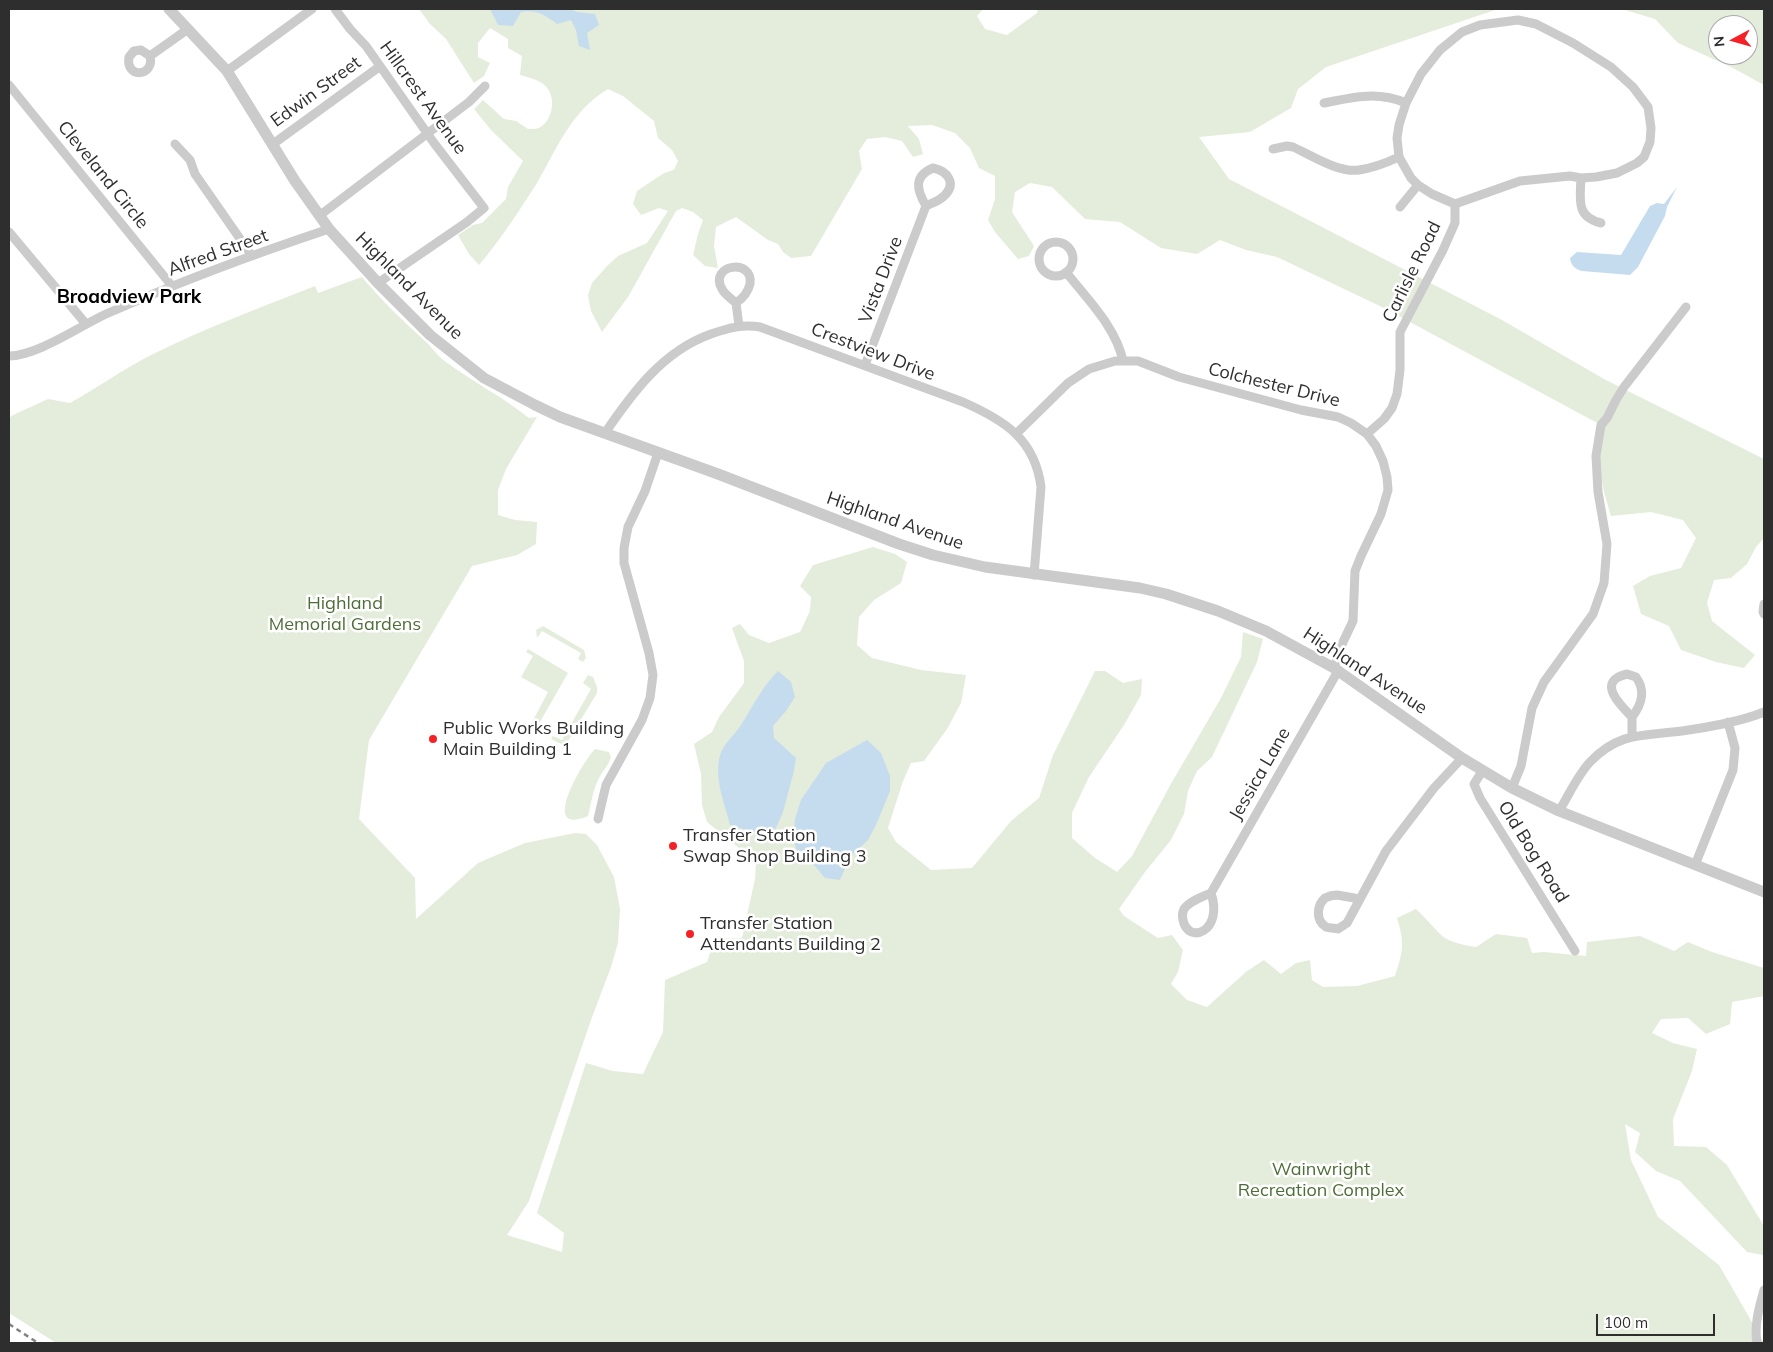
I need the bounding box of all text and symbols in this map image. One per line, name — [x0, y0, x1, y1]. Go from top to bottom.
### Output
north arrow — [1708, 15, 1758, 65]
text: N — [1710, 35, 1729, 48]
street label: Hillcrest Avenue — [375, 37, 471, 159]
street label: Edwin Street — [267, 52, 365, 132]
street label: Cleveland Circle — [53, 117, 153, 233]
street label: Carlisle Road — [1378, 218, 1446, 326]
street label: Alfred Street — [165, 225, 271, 281]
street label: Highland Avenue — [351, 228, 467, 344]
street label: Vista Drive — [855, 234, 907, 326]
district label: Broadview Park — [57, 286, 201, 308]
street label: Crestview Drive — [808, 318, 938, 386]
street label: Colchester Drive — [1206, 358, 1342, 412]
street label: Highland Avenue — [824, 487, 966, 555]
park label: Highland Memorial Gardens — [269, 593, 421, 636]
street label: Highland Avenue — [1299, 623, 1431, 719]
place label: Public Works Building Main Building 1 — [443, 718, 624, 761]
street label: Jessica Lane — [1225, 724, 1295, 824]
marker: Public Works Building Main Building 1 — [427, 733, 439, 745]
street label: Old Bog Road — [1493, 797, 1573, 907]
place label: Transfer Station Swap Shop Building 3 — [683, 825, 867, 868]
marker: Transfer Station Swap Shop Building 3 — [667, 840, 679, 852]
place label: Transfer Station Attendants Building 2 — [700, 913, 881, 956]
marker: Transfer Station Attendants Building 2 — [684, 928, 696, 940]
park label: Wainwright Recreation Complex — [1238, 1159, 1404, 1202]
scale bar — [1598, 1304, 1717, 1336]
text: 100 m — [1604, 1313, 1648, 1332]

